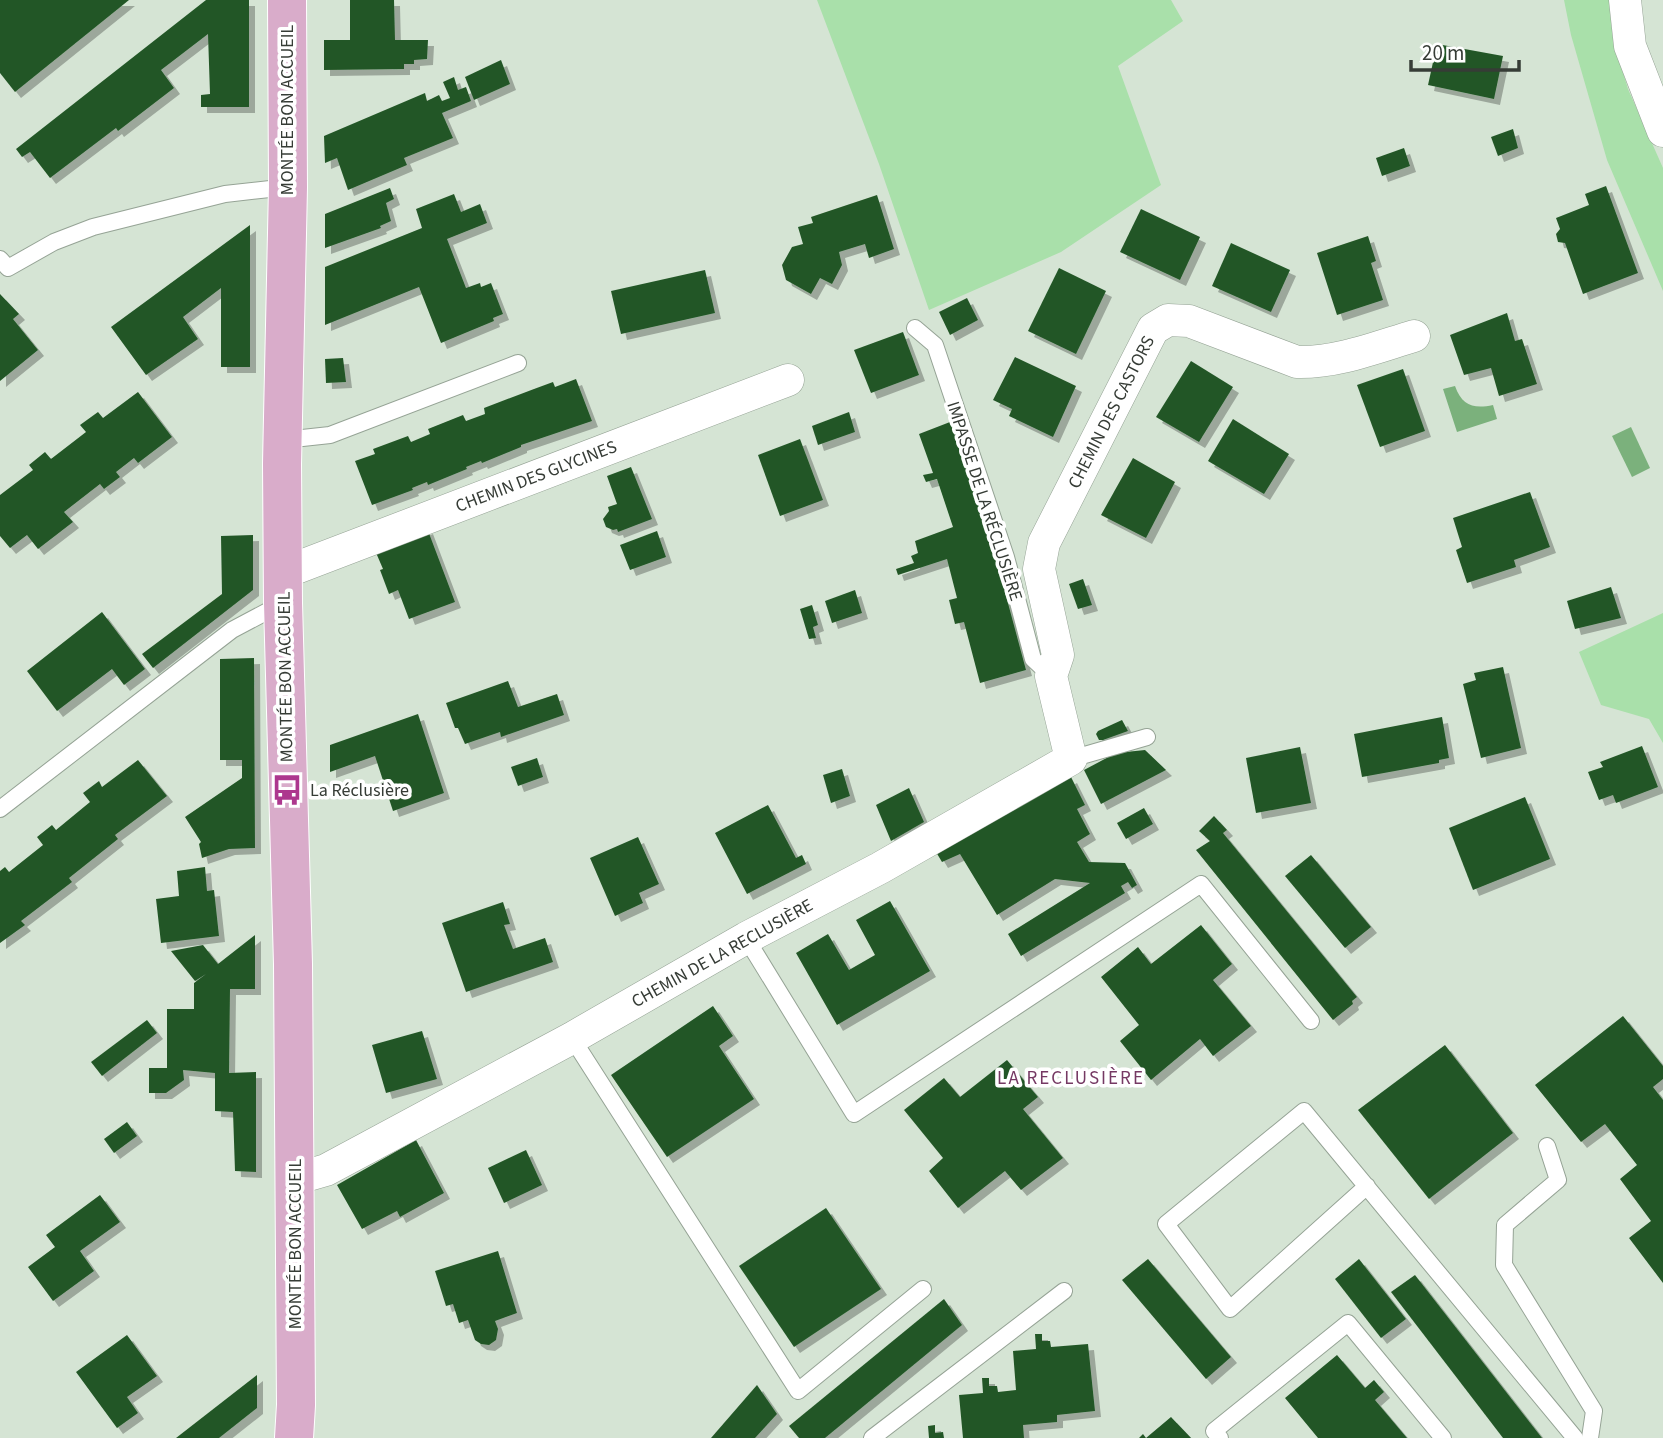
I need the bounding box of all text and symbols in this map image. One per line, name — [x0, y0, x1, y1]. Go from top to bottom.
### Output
street label: MONTÉE BON ACCUEIL — [275, 24, 300, 195]
scale bar — [1411, 28, 1520, 72]
text: 20 m — [1422, 38, 1464, 68]
street label: CHEMIN DES CASTORS — [1062, 332, 1161, 493]
street label: IMPASSE DE LA RÉCLUSIÈRE — [940, 398, 1029, 604]
street label: CHEMIN DES GLYCINES — [452, 434, 620, 519]
street label: MONTÉE BON ACCUEIL — [272, 591, 299, 763]
bus stop icon: La Réclusière — [270, 773, 304, 807]
place label: La Réclusière — [310, 778, 409, 803]
street label: CHEMIN DE LA RECLUSIÈRE — [627, 893, 818, 1014]
district label: LA RECLUSIÈRE — [997, 1065, 1145, 1092]
street label: MONTÉE BON ACCUEIL — [283, 1158, 308, 1329]

